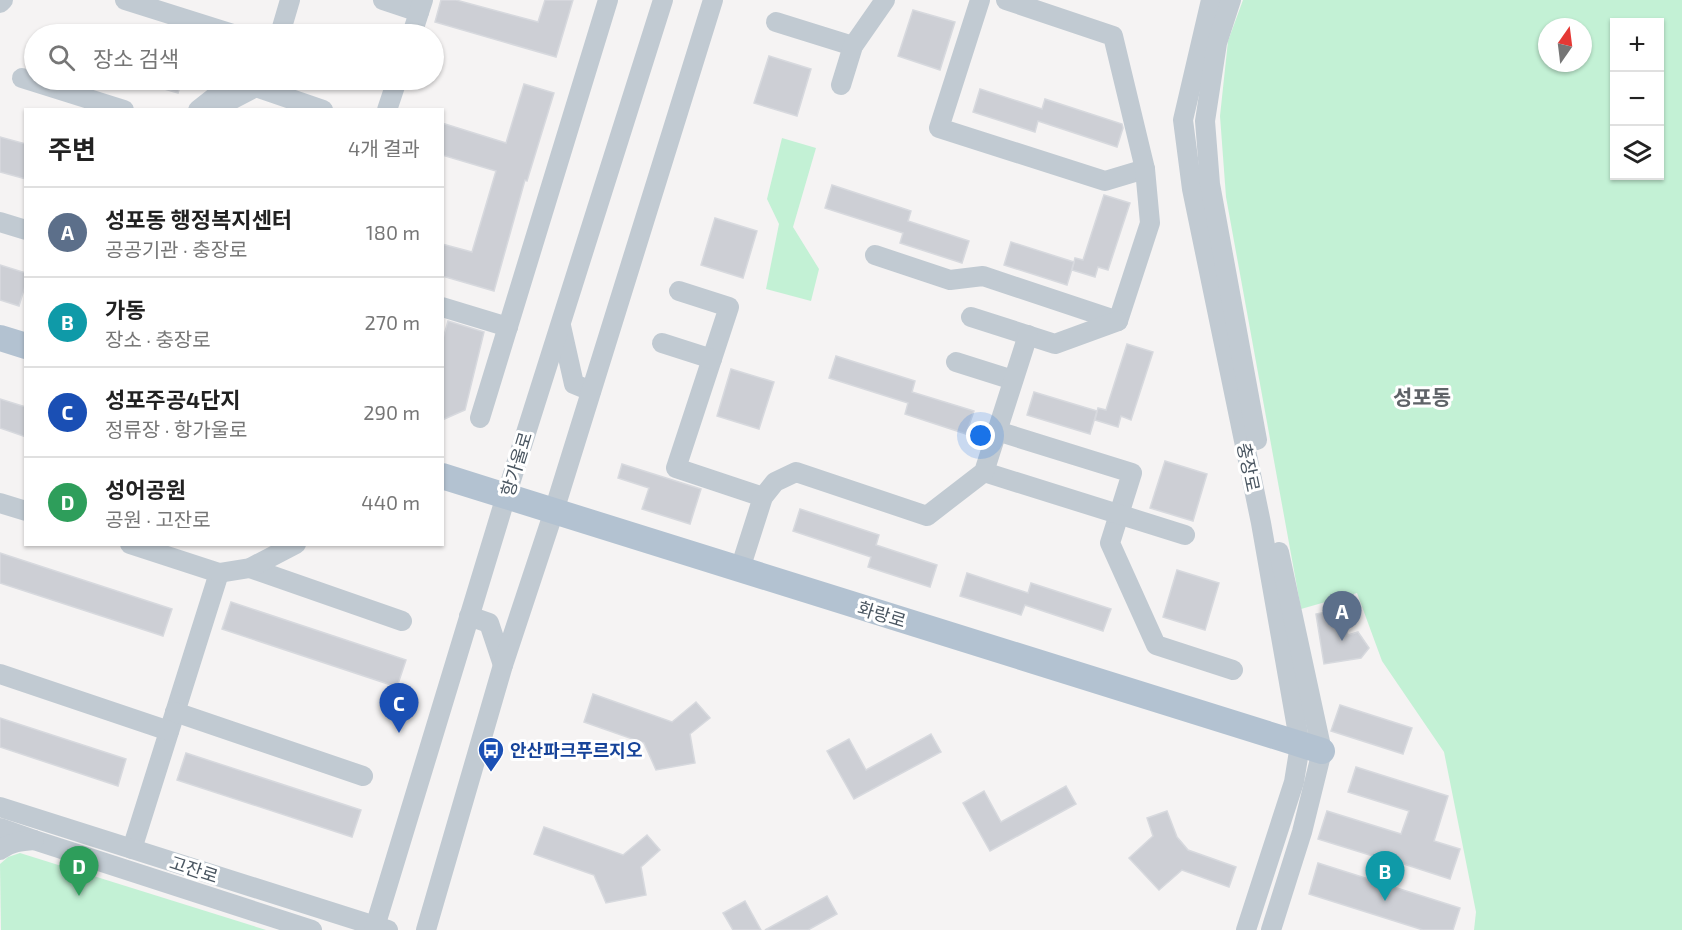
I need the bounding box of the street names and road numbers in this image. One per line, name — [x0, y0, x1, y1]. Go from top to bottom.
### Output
street label: 항가울로 — [496, 429, 536, 499]
street label: 충장로 — [1233, 440, 1265, 494]
street label: 화랑로 — [855, 596, 909, 632]
street label: 고잔로 — [167, 851, 221, 887]

